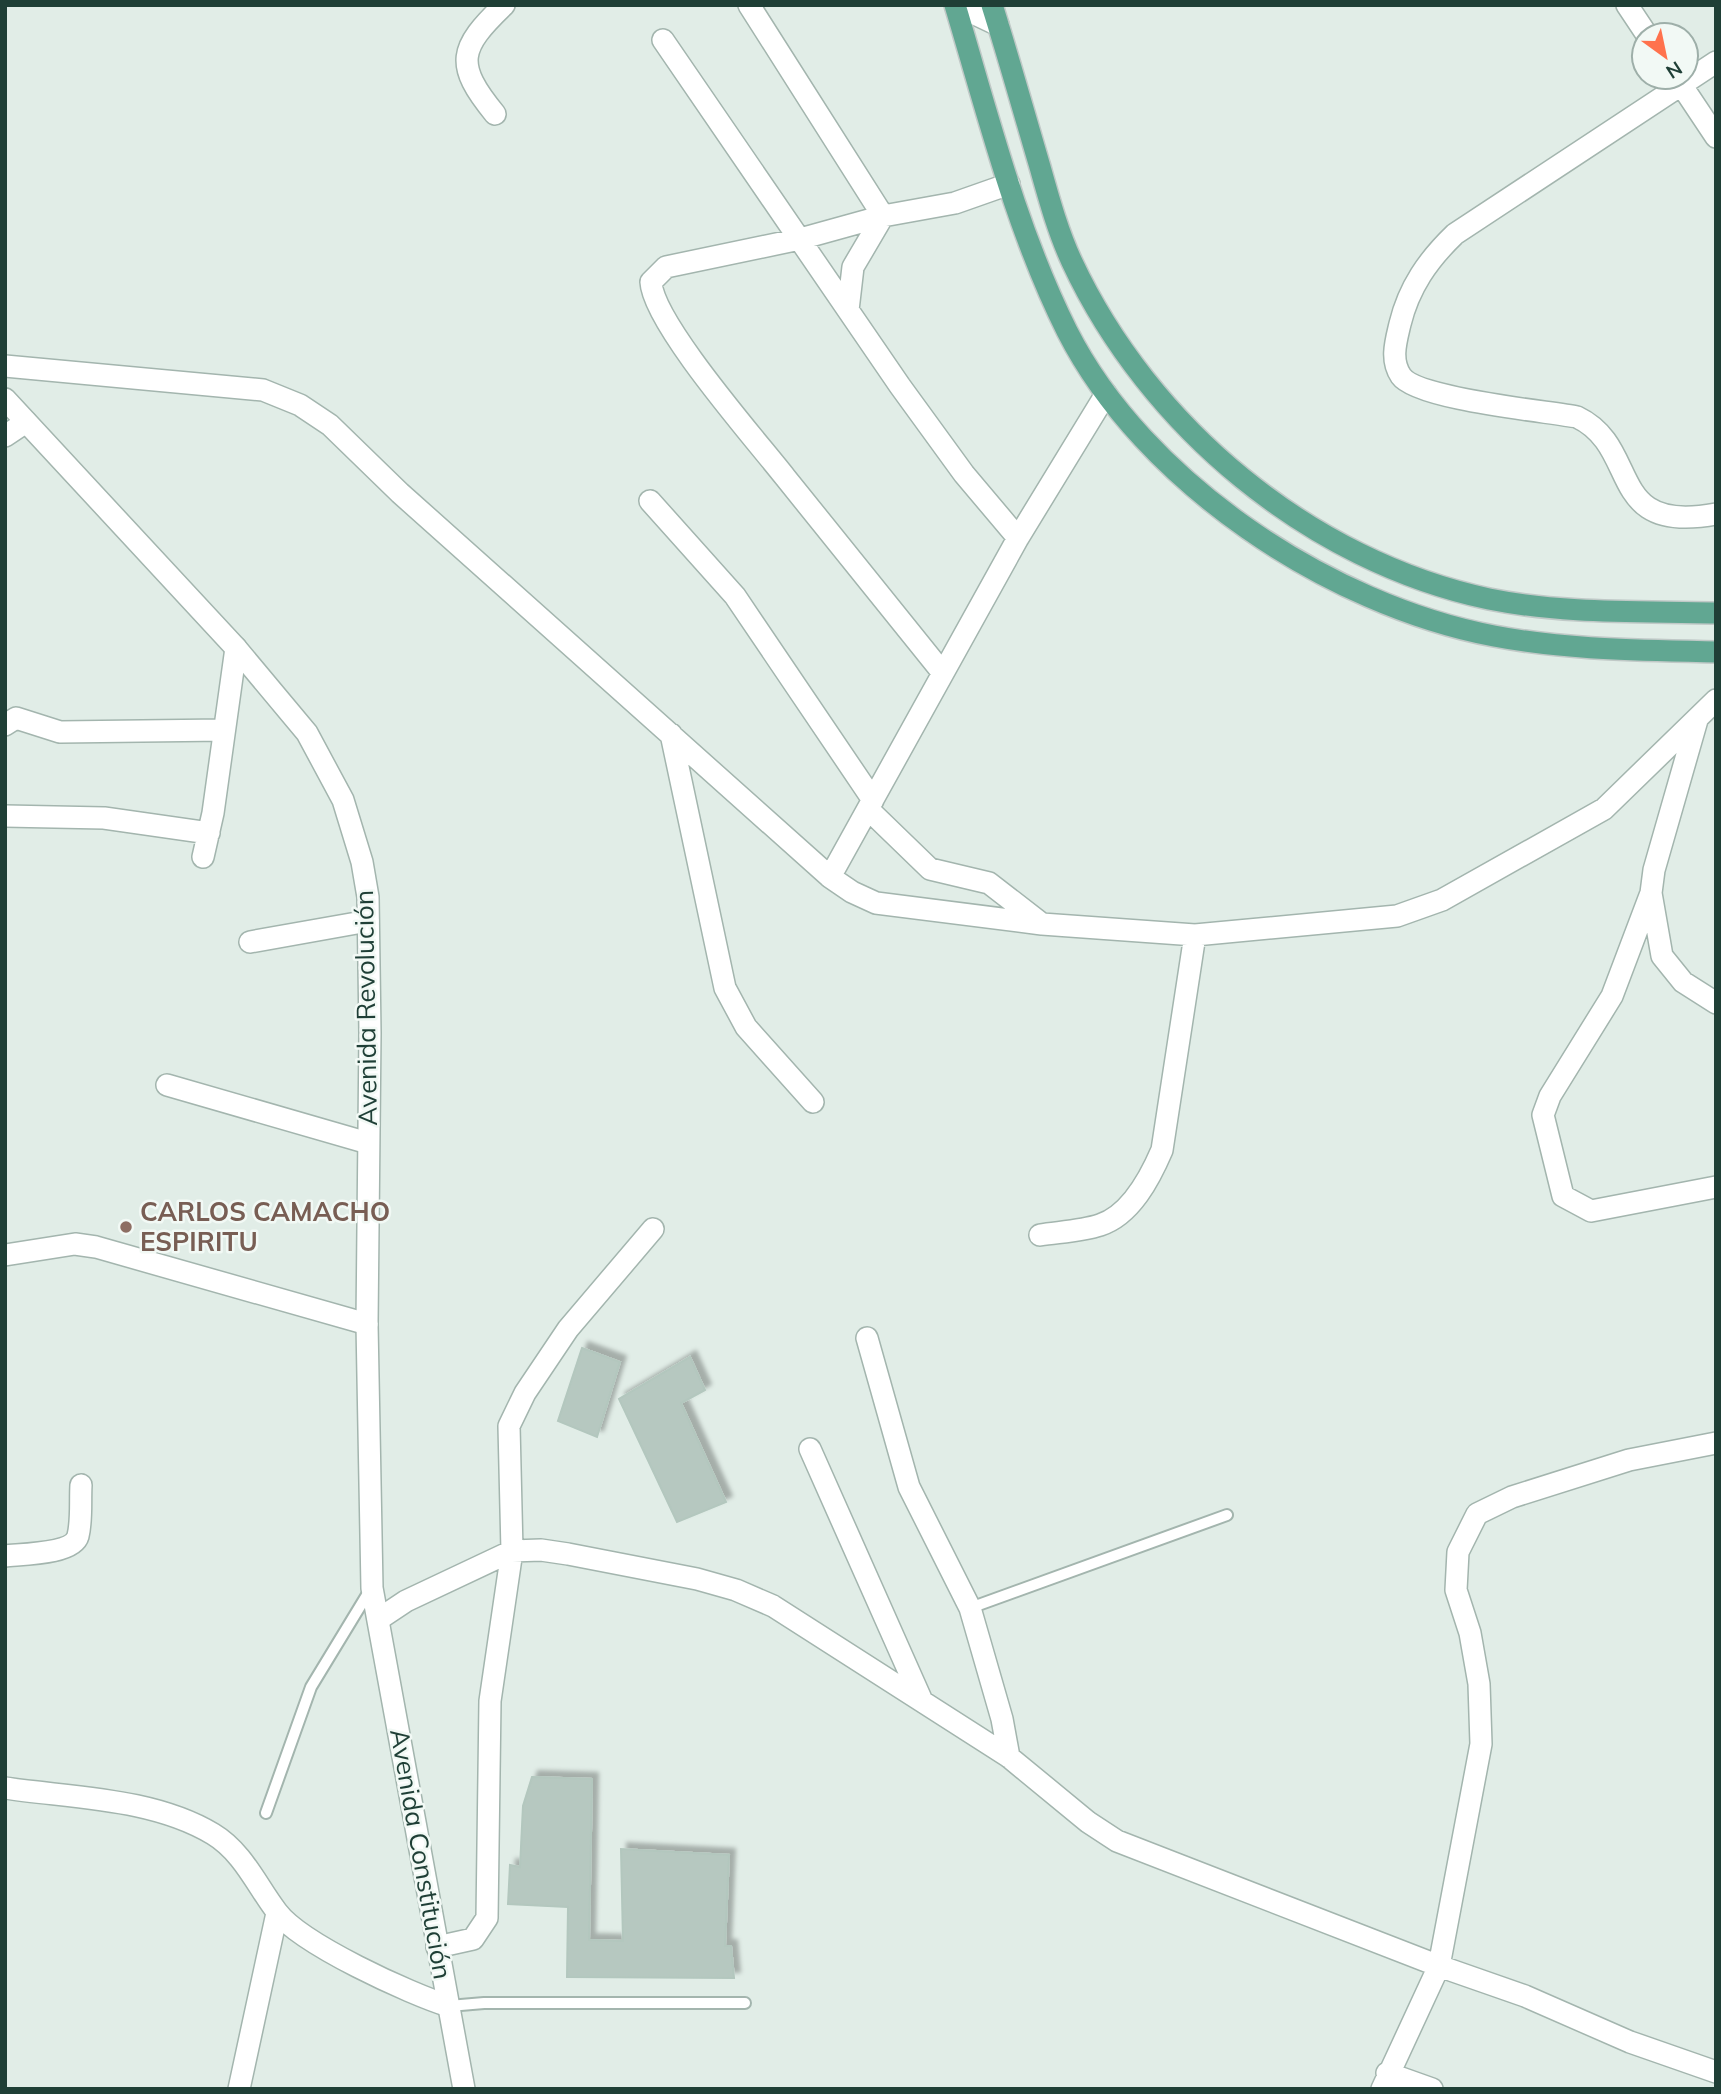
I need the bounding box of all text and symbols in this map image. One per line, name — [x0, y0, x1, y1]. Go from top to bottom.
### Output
north arrow — [1630, 21, 1700, 91]
text: N — [1662, 56, 1687, 84]
street label: Avenida Revolución — [347, 890, 384, 1126]
place label: CARLOS CAMACHO ESPIRITU — [140, 1195, 390, 1258]
marker: CARLOS CAMACHO ESPIRITU — [118, 1219, 134, 1235]
street label: Avenida Constitución — [383, 1726, 460, 1982]

